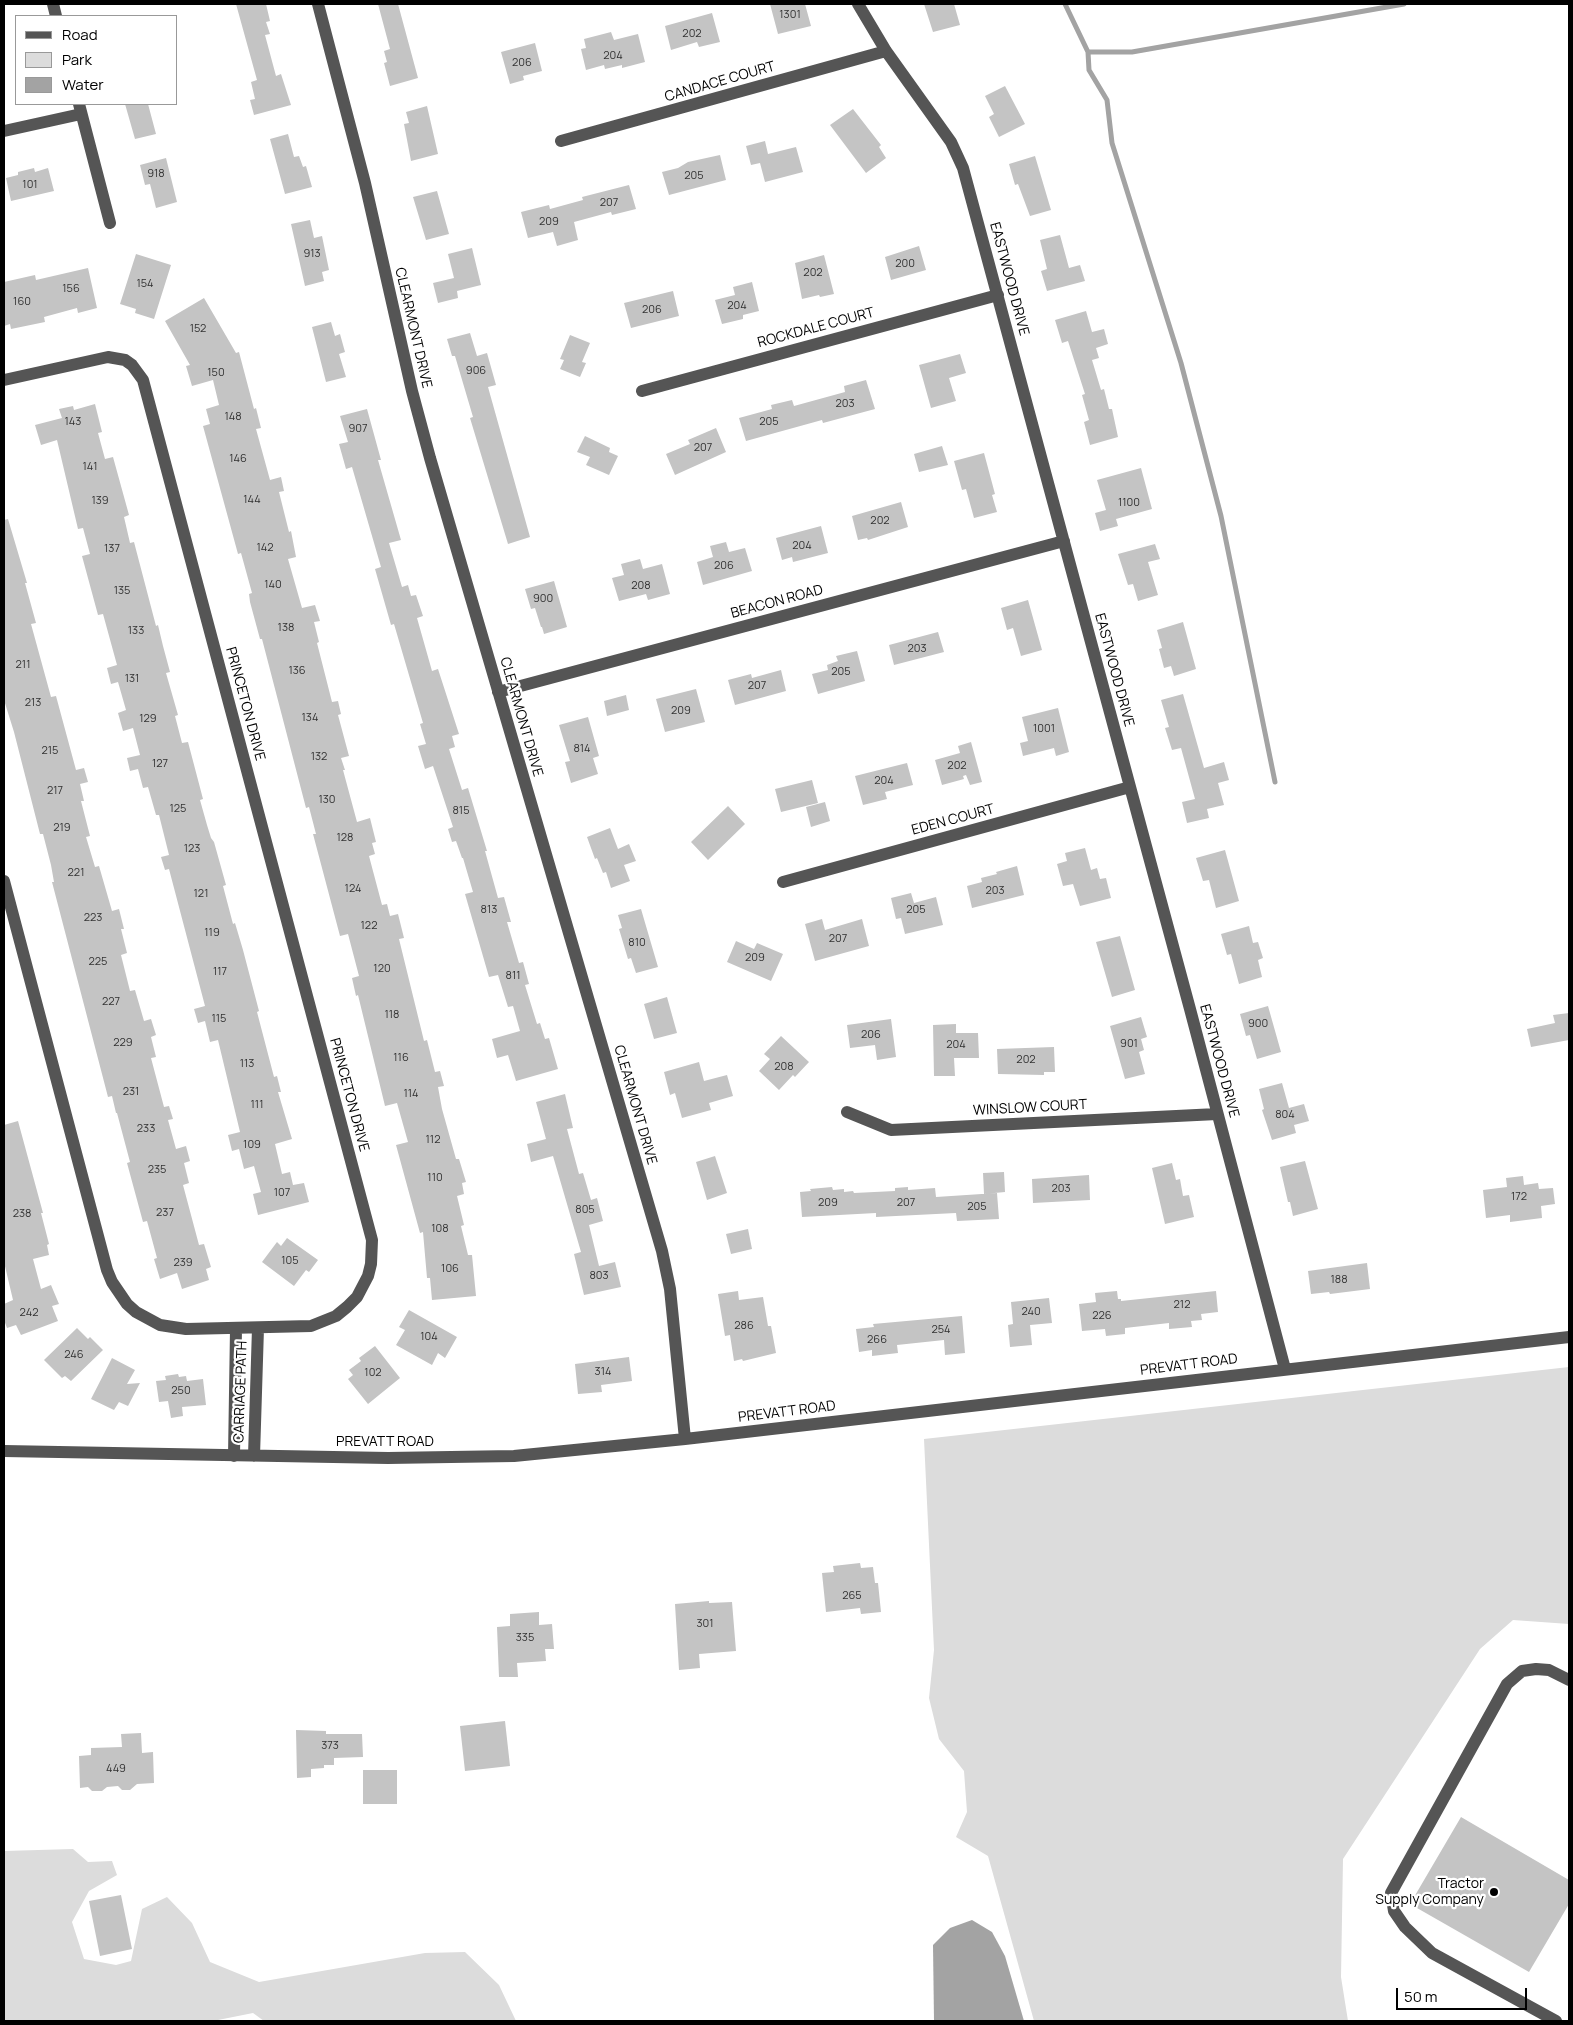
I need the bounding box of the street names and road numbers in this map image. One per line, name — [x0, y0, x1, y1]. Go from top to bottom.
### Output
street label: CANDACE COURT — [663, 58, 777, 106]
street label: EASTWOOD DRIVE — [986, 220, 1032, 338]
street label: CLEARMONT DRIVE — [391, 266, 435, 390]
street label: ROCKDALE COURT — [756, 304, 876, 352]
street label: BEACON ROAD — [729, 582, 825, 622]
street label: EASTWOOD DRIVE — [1091, 611, 1137, 729]
street label: PRINCETON DRIVE — [222, 645, 268, 763]
street label: CLEARMONT DRIVE — [496, 655, 546, 779]
street label: EDEN COURT — [910, 801, 996, 839]
street label: EASTWOOD DRIVE — [1196, 1002, 1242, 1120]
street label: PRINCETON DRIVE — [326, 1036, 372, 1154]
street label: CLEARMONT DRIVE — [610, 1043, 660, 1167]
street label: WINSLOW COURT — [973, 1097, 1087, 1119]
street label: CARRIAGE PATH — [231, 1340, 251, 1444]
street label: PREVATT ROAD — [1139, 1351, 1239, 1379]
street label: PREVATT ROAD — [737, 1398, 837, 1426]
street label: PREVATT ROAD — [336, 1434, 434, 1450]

